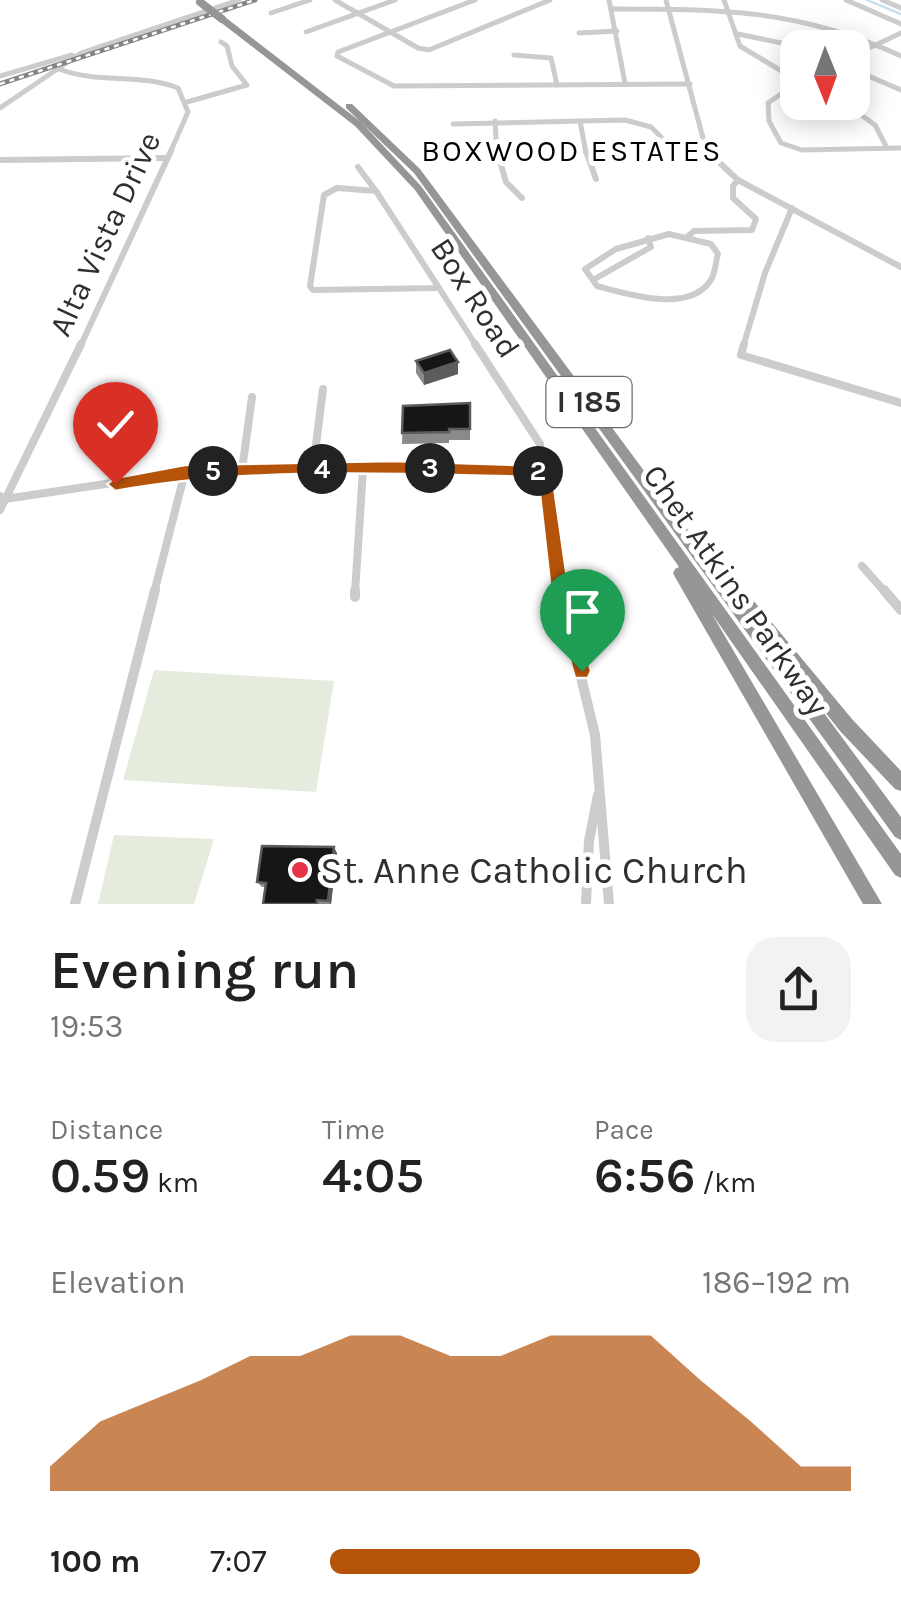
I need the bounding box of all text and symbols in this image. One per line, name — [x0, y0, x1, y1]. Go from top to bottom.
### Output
north arrow — [780, 30, 870, 120]
map controls — [780, 30, 870, 120]
street label: Alta Vista Drive — [42, 126, 168, 342]
district label: BOXWOOD ESTATES — [421, 133, 723, 169]
street label: Box Road — [423, 231, 527, 365]
road number: I 185 — [546, 377, 632, 427]
pin — [73, 382, 158, 485]
icon: check — [88, 397, 143, 452]
pin: 3 — [405, 443, 455, 493]
pin: 4 — [297, 444, 347, 494]
pin: 5 — [188, 446, 238, 496]
pin: 2 — [513, 446, 563, 496]
text: 3 — [421, 451, 439, 484]
text: 4 — [314, 452, 330, 485]
text: 5 — [205, 454, 221, 487]
text: 2 — [530, 454, 546, 487]
street label: Chet Atkins Parkway — [636, 458, 836, 722]
pin — [540, 569, 625, 672]
icon: arrive — [555, 584, 610, 639]
place label: St. Anne Catholic Church — [320, 848, 748, 893]
marker: St. Anne Catholic Church — [289, 859, 311, 881]
button: share — [746, 937, 851, 1042]
text: Evening run — [50, 938, 359, 1002]
text: 19:53 — [50, 1008, 123, 1045]
text: Distance — [50, 1113, 163, 1146]
text: Time — [322, 1113, 385, 1146]
text: Pace — [594, 1113, 654, 1146]
text: 0.59 — [50, 1146, 150, 1205]
text: 4:05 — [322, 1146, 424, 1205]
text: 6:56 — [594, 1146, 696, 1205]
text: km — [150, 1166, 199, 1199]
text: /km — [696, 1166, 756, 1199]
text: Elevation — [50, 1264, 185, 1301]
text: 186–192 m — [702, 1264, 851, 1301]
text: 100 m — [50, 1543, 140, 1580]
text: 7:07 — [210, 1543, 266, 1580]

